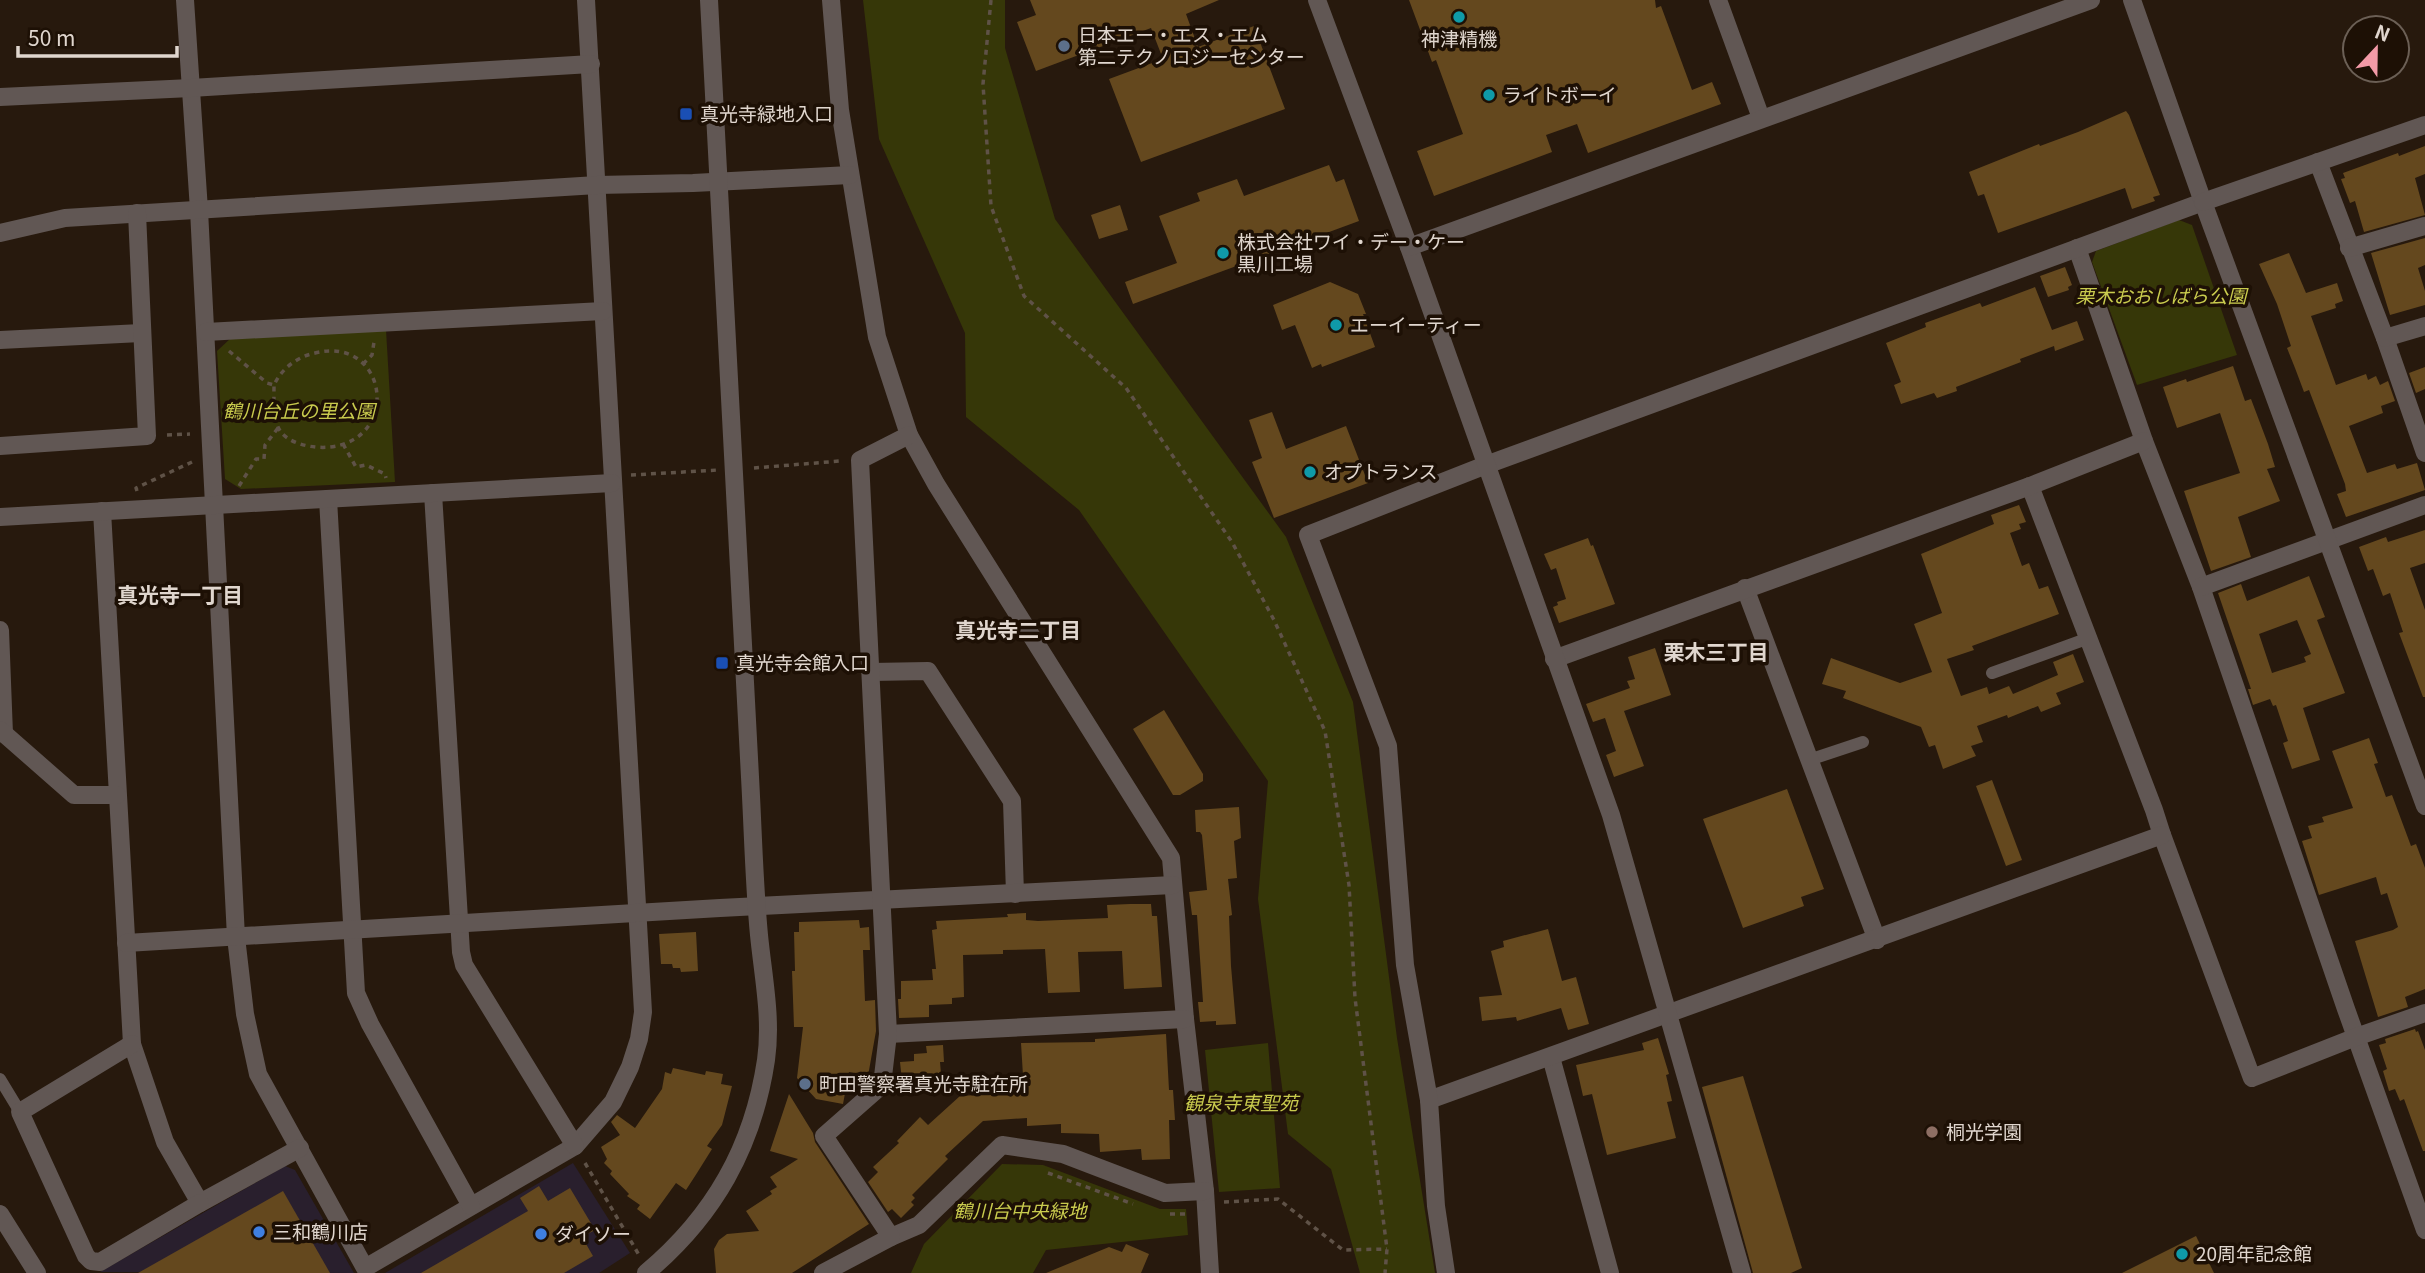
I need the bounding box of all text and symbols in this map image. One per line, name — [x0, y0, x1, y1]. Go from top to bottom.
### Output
marker: 神津精機 — [1451, 9, 1467, 25]
scale bar — [18, 14, 177, 58]
north arrow — [2341, 14, 2411, 84]
text: N — [2371, 17, 2395, 47]
place label: 日本エー・エス・エム 第二テクノロジーセンター — [1078, 20, 1305, 69]
text: 50 m — [28, 22, 75, 52]
place label: 神津精機 — [1421, 24, 1497, 51]
marker: 日本エー・エス・エム 第二テクノロジーセンター — [1056, 38, 1072, 54]
place label: ライトボーイ — [1503, 80, 1617, 107]
marker: ライトボーイ — [1481, 87, 1497, 103]
place label: 真光寺緑地入口 — [700, 99, 833, 126]
marker: 真光寺緑地入口 — [678, 106, 694, 122]
place label: 株式会社ワイ・デー・ケー 黒川工場 — [1237, 227, 1465, 276]
marker: 株式会社ワイ・デー・ケー 黒川工場 — [1215, 245, 1231, 261]
park label: 栗木おおしばら公園 — [2075, 281, 2249, 308]
place label: エーイーティー — [1350, 310, 1482, 337]
marker: エーイーティー — [1328, 317, 1344, 333]
park label: 鶴川台丘の里公園 — [223, 396, 378, 423]
place label: オプトランス — [1324, 457, 1438, 484]
marker: オプトランス — [1302, 464, 1318, 480]
district label: 真光寺一丁目 — [117, 579, 243, 609]
district label: 真光寺二丁目 — [955, 614, 1081, 644]
district label: 栗木三丁目 — [1664, 636, 1769, 666]
place label: 真光寺会館入口 — [736, 648, 869, 675]
marker: 真光寺会館入口 — [714, 655, 730, 671]
place label: 町田警察署真光寺駐在所 — [819, 1069, 1028, 1096]
marker: 町田警察署真光寺駐在所 — [797, 1076, 813, 1092]
park label: 観泉寺東聖苑 — [1184, 1088, 1301, 1115]
place label: 桐光学園 — [1946, 1117, 2022, 1144]
marker: 桐光学園 — [1924, 1124, 1940, 1140]
park label: 鶴川台中央緑地 — [953, 1196, 1088, 1223]
place label: 三和鶴川店 — [273, 1217, 368, 1244]
place label: ダイソー — [555, 1219, 631, 1246]
marker: 三和鶴川店 — [251, 1224, 267, 1240]
marker: ダイソー — [533, 1226, 549, 1242]
place label: 20周年記念館 — [2196, 1239, 2312, 1266]
marker: 20周年記念館 — [2174, 1246, 2190, 1262]

